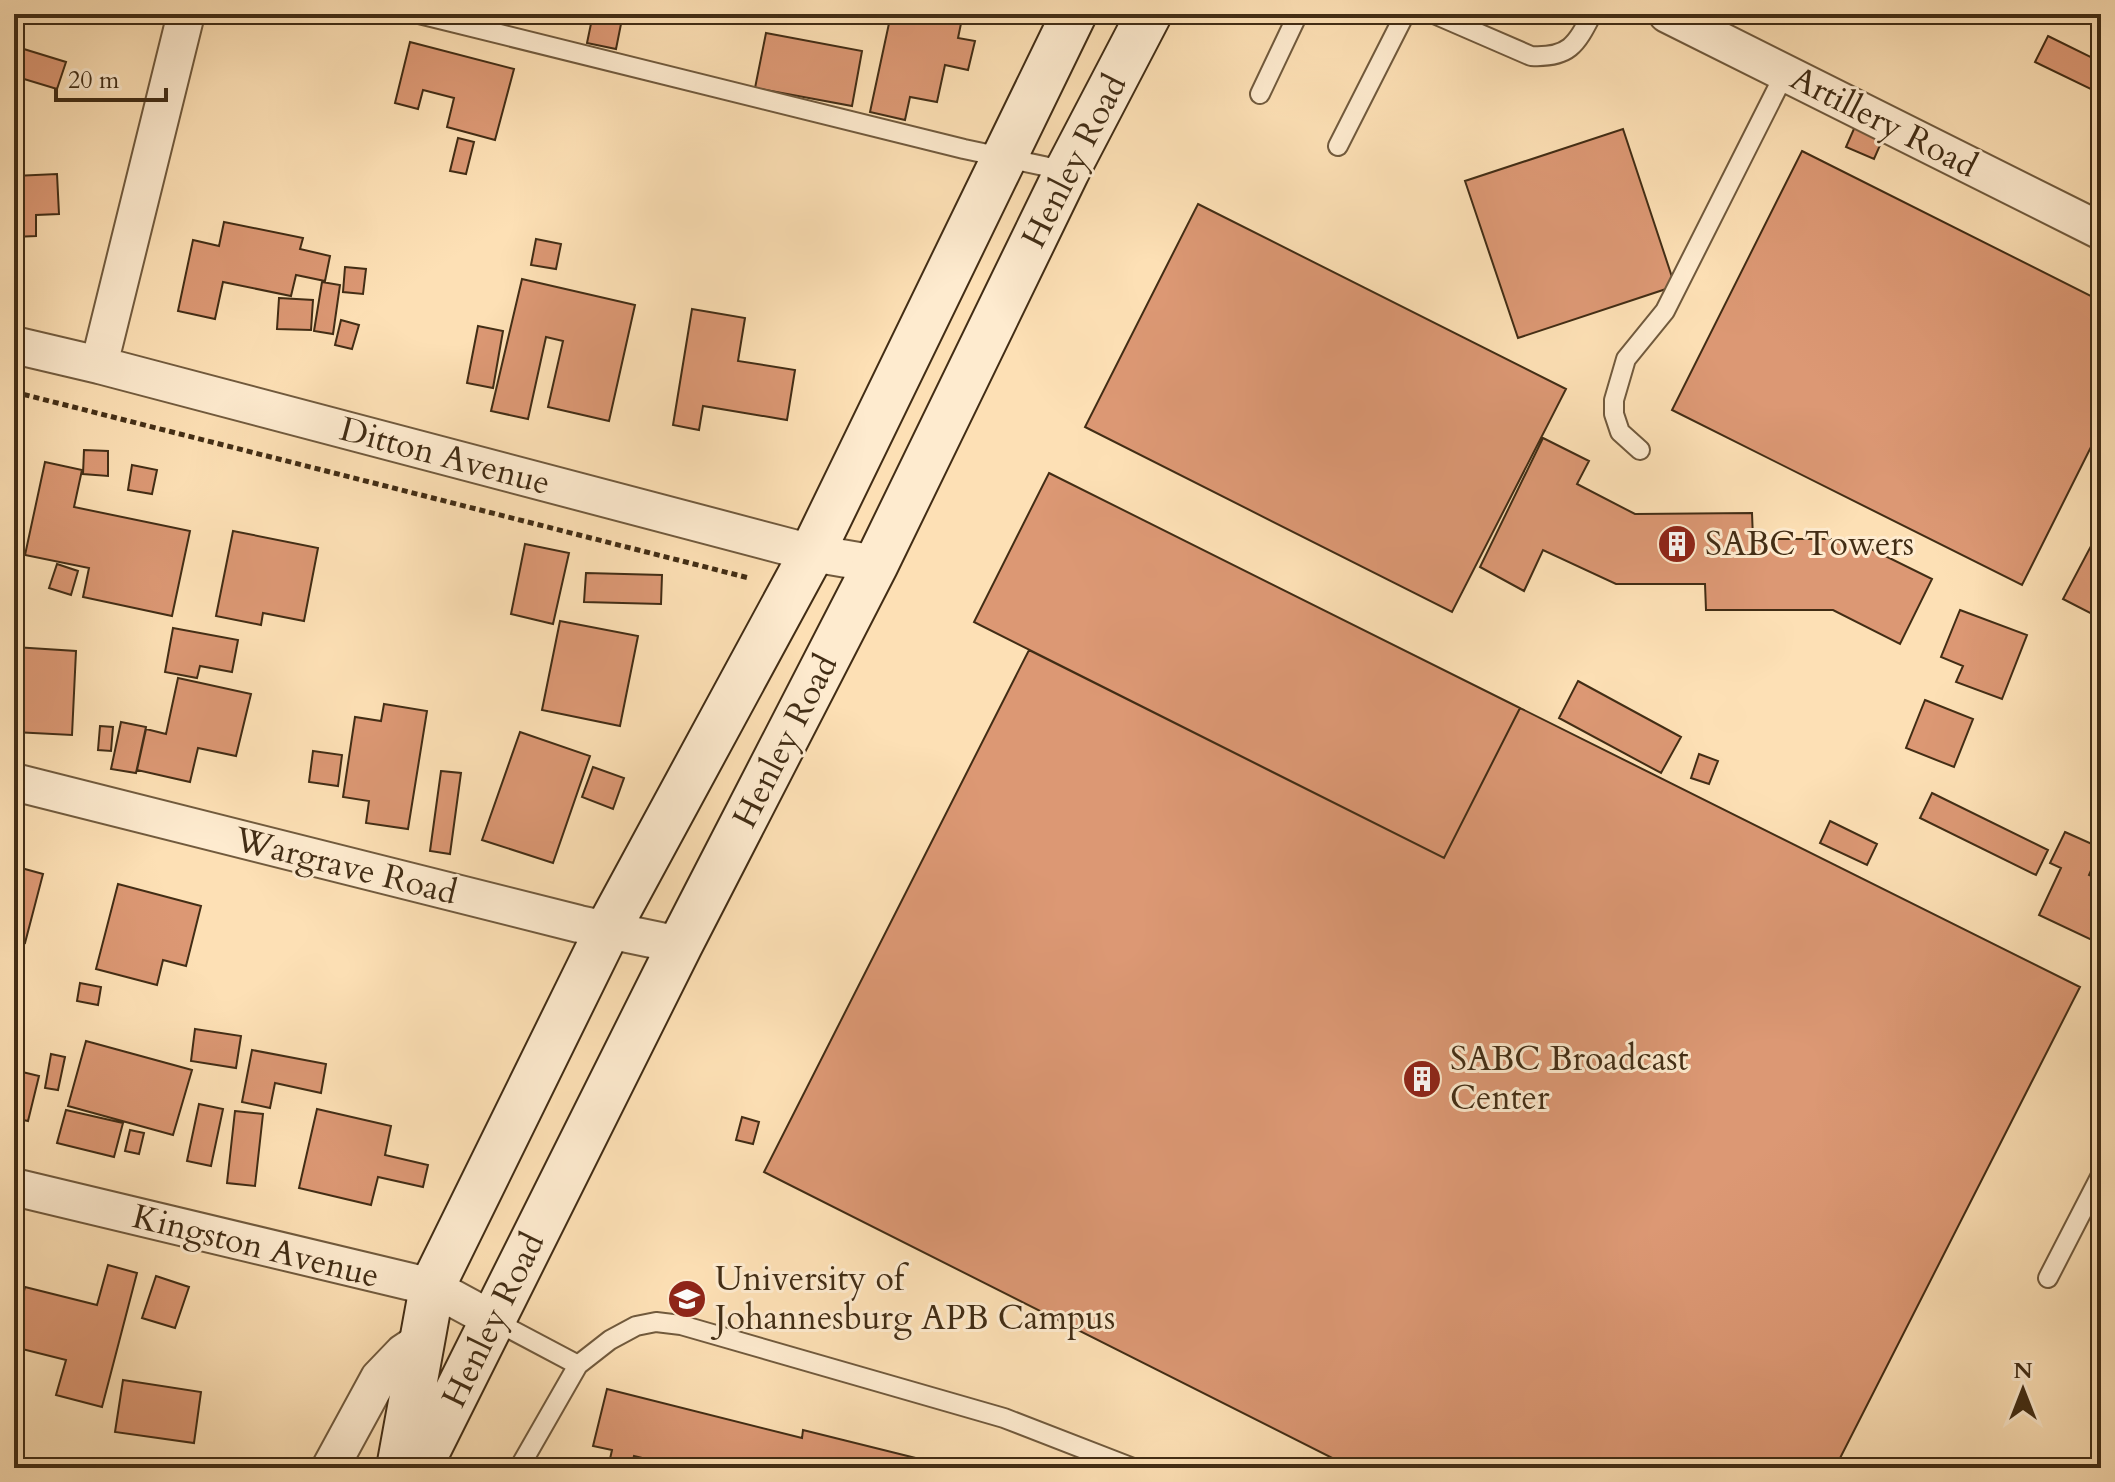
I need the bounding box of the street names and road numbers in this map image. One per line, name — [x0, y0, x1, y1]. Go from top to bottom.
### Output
street label: Artillery Road — [1783, 55, 1985, 189]
street label: Henley Road — [1011, 66, 1137, 256]
street label: Ditton Avenue — [335, 406, 555, 506]
street label: Henley Road — [722, 646, 848, 836]
street label: Wargrave Road — [229, 816, 462, 916]
street label: Kingston Avenue — [128, 1193, 384, 1299]
street label: Henley Road — [431, 1225, 555, 1415]

